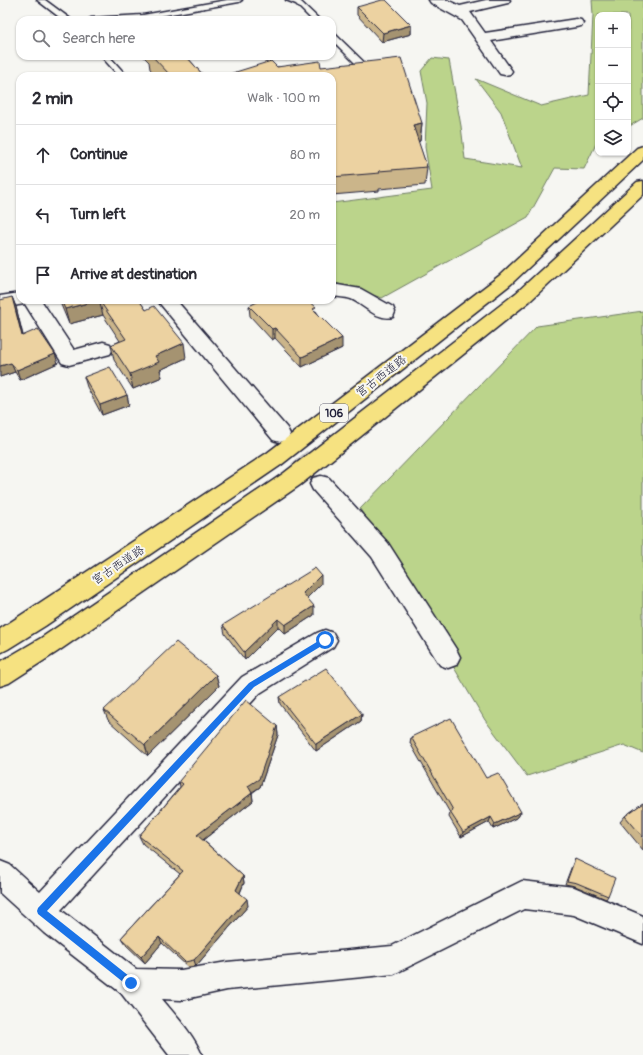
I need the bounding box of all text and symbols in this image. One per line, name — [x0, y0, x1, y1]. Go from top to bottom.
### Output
map controls — [595, 12, 631, 156]
button: + — [595, 12, 631, 48]
search box — [16, 16, 336, 60]
icon: search — [30, 27, 52, 49]
text: Search here — [62, 29, 135, 48]
button: − — [595, 48, 631, 84]
button: locate — [595, 84, 631, 120]
text: 2 min — [32, 88, 73, 109]
text: Walk · 100 m — [247, 90, 320, 106]
button: layers — [595, 120, 631, 156]
icon: ahead — [32, 144, 54, 166]
text: Continue — [70, 145, 128, 164]
text: 80 m — [290, 147, 320, 163]
icon: left — [32, 204, 54, 226]
text: Turn left — [70, 205, 126, 224]
text: 20 m — [289, 207, 320, 223]
icon: arrive — [32, 264, 54, 286]
text: Arrive at destination — [70, 265, 197, 284]
street label: 宮古西道路 — [353, 352, 410, 401]
road number: 106 — [320, 404, 348, 422]
street label: 宮古西道路 — [89, 542, 147, 588]
route start — [316, 631, 334, 649]
route end — [122, 974, 140, 992]

